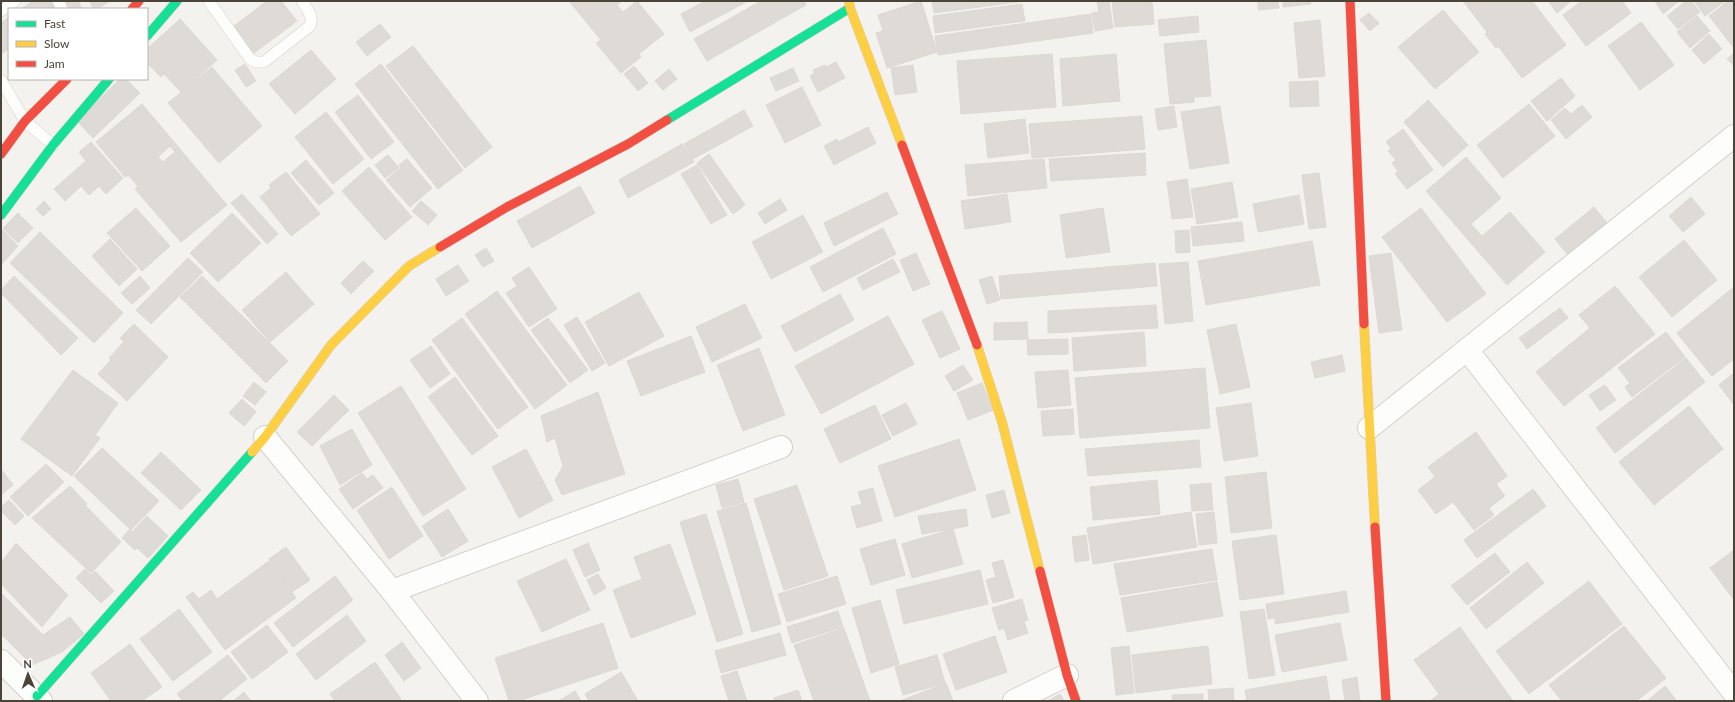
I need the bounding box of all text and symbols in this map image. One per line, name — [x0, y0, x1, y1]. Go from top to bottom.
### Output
legend — [8, 8, 148, 80]
text: Fast — [44, 16, 66, 31]
text: Slow — [44, 36, 70, 51]
text: Jam — [44, 56, 65, 71]
north arrow — [8, 654, 48, 694]
text: N — [23, 657, 32, 670]

